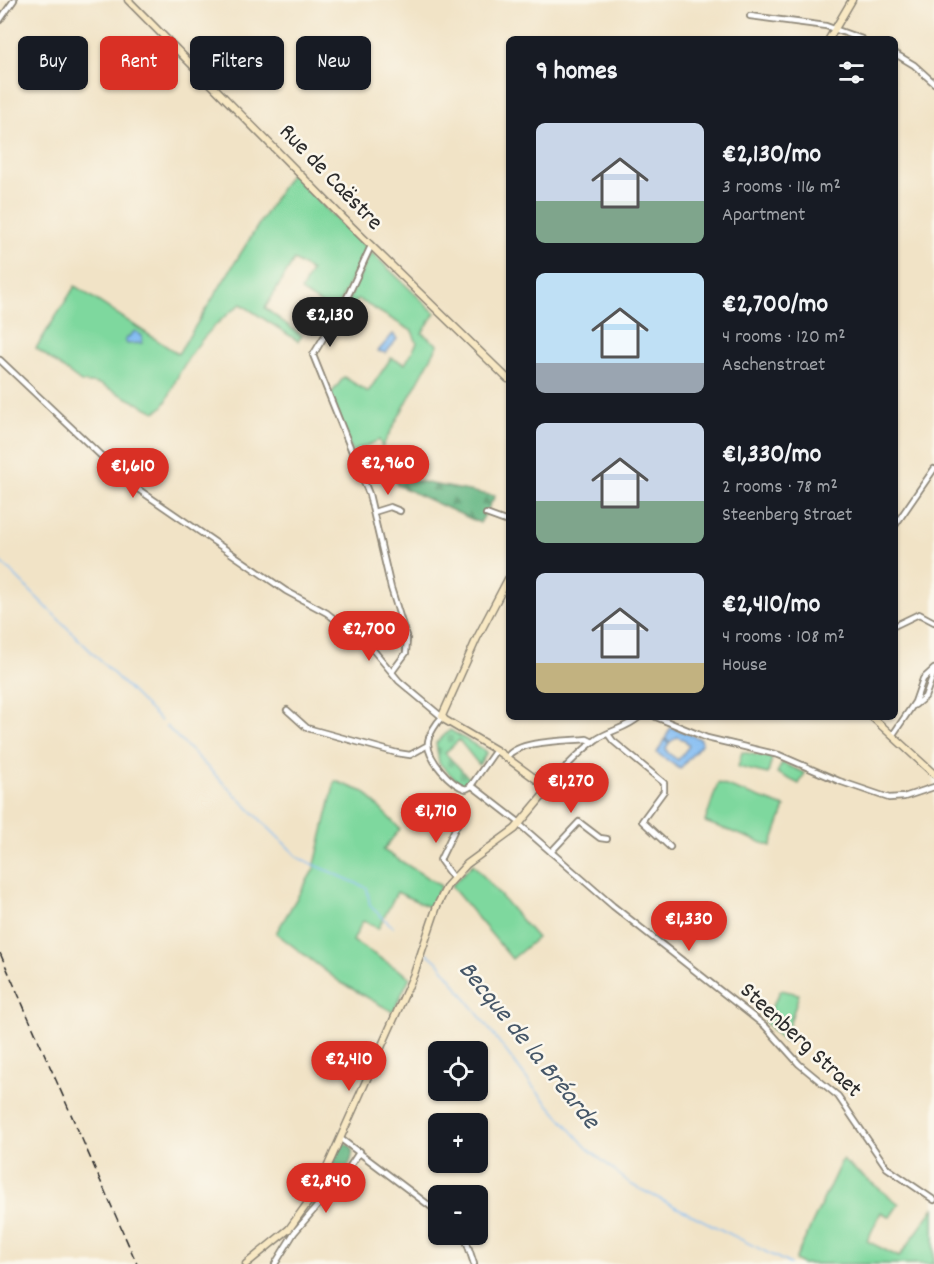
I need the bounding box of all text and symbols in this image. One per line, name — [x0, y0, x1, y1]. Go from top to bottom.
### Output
chip: Buy — [18, 36, 88, 90]
chip: Rent — [100, 36, 178, 90]
chip: Filters — [190, 36, 284, 90]
chip: New — [296, 36, 371, 90]
text: 9 homes — [536, 54, 618, 91]
icon: filters — [835, 56, 868, 89]
street label: Rue de Caëstre — [270, 117, 390, 239]
text: €2,130/mo — [722, 137, 821, 174]
icon: home — [584, 147, 656, 219]
text: 3 rooms · 116 m² — [722, 174, 841, 202]
text: Apartment — [722, 202, 805, 230]
text: €2,700/mo — [722, 287, 828, 324]
pin: €2,130 — [281, 297, 379, 348]
icon: home — [584, 297, 656, 369]
text: €2,130 — [306, 302, 354, 330]
text: 4 rooms · 120 m² — [722, 324, 846, 352]
text: Aschenstraet — [722, 352, 825, 380]
text: €1,330/mo — [722, 437, 821, 474]
pin: €2,960 — [339, 445, 437, 496]
icon: home — [584, 447, 656, 519]
pin: €1,610 — [84, 448, 182, 499]
text: €2,960 — [361, 450, 415, 478]
text: €1,610 — [111, 453, 155, 481]
text: 2 rooms · 78 m² — [722, 474, 838, 502]
text: Steenberg Straet — [722, 502, 852, 530]
text: €2,410/mo — [722, 587, 820, 624]
icon: home — [584, 597, 656, 669]
pin: €2,700 — [320, 611, 418, 662]
text: €2,700 — [342, 616, 396, 644]
text: 4 rooms · 108 m² — [722, 624, 845, 652]
text: House — [722, 652, 767, 680]
pin: €1,270 — [522, 763, 620, 814]
text: €1,270 — [548, 768, 594, 796]
pin: €1,710 — [387, 793, 485, 844]
text: €1,710 — [415, 798, 457, 826]
pin: €1,330 — [640, 901, 738, 952]
text: €1,330 — [665, 906, 713, 934]
water label: Becque de la Bréarde — [448, 954, 608, 1139]
street label: Steenberg Straet — [731, 975, 869, 1107]
pin: €2,410 — [300, 1041, 398, 1092]
map controls — [428, 1041, 488, 1245]
button: locate — [428, 1041, 488, 1101]
text: €2,410 — [325, 1046, 373, 1074]
button: + — [428, 1113, 488, 1173]
pin: €2,840 — [277, 1163, 375, 1214]
text: €2,840 — [301, 1168, 351, 1196]
button: − — [428, 1185, 488, 1245]

